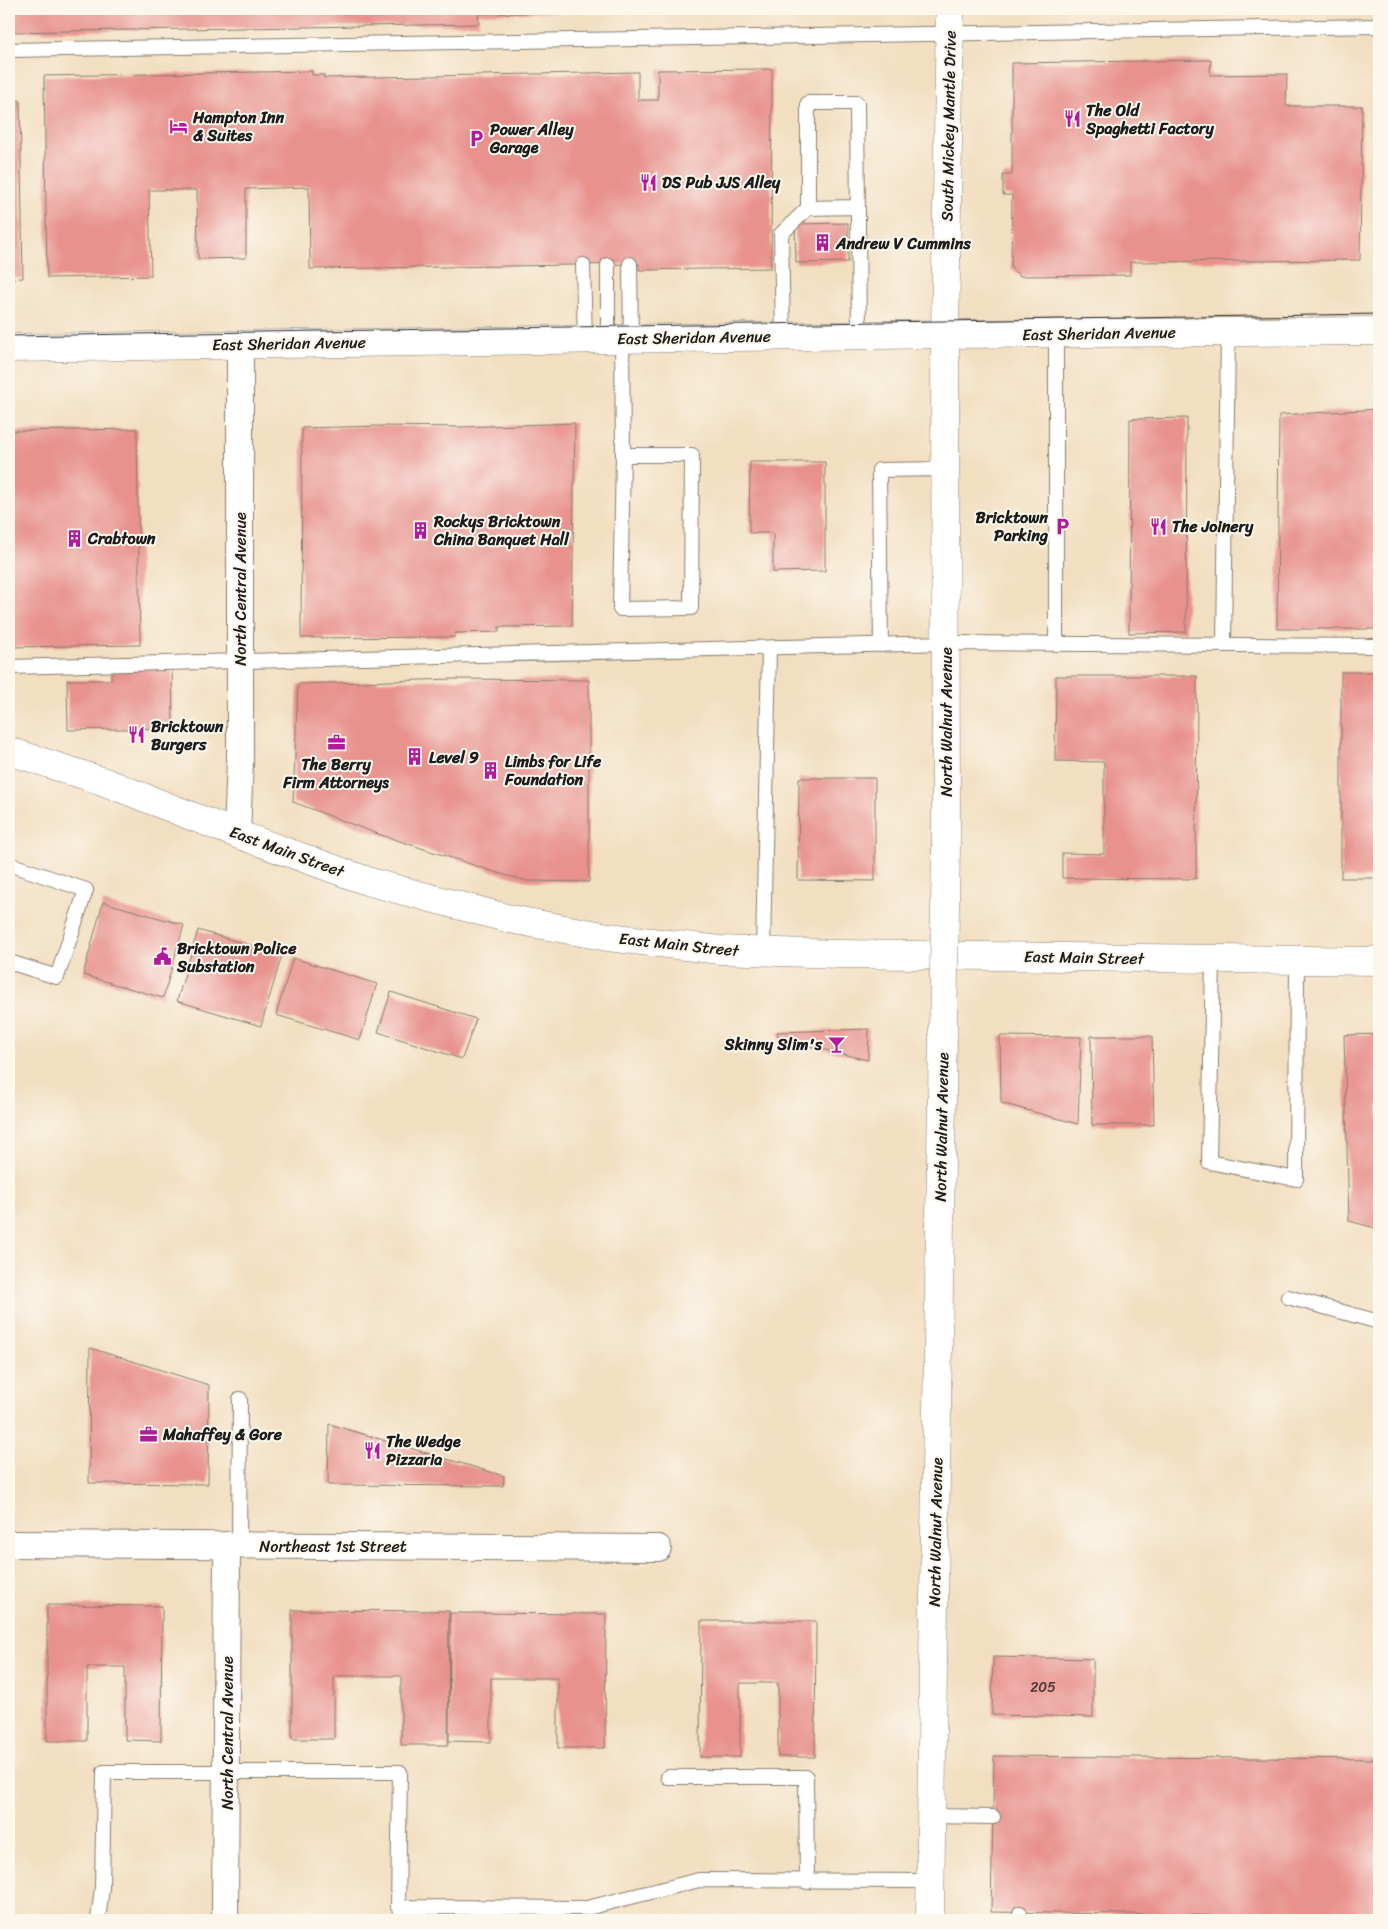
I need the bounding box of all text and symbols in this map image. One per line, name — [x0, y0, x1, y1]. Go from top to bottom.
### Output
street label: South Mickey Mantle Drive — [932, 30, 965, 222]
place label: The Old Spaghetti Factory — [1085, 96, 1214, 143]
place label: Hampton Inn & Suites — [192, 103, 284, 150]
restaurant icon: The Old Spaghetti Factory — [1062, 109, 1082, 129]
place label: Power Alley Garage — [489, 115, 574, 162]
hotel icon: Hampton Inn & Suites — [169, 116, 189, 136]
parking icon: Power Alley Garage — [466, 128, 486, 148]
place label: DS Pub JJS Alley — [662, 168, 781, 197]
restaurant icon: DS Pub JJS Alley — [638, 172, 658, 192]
place label: Andrew V Cummins — [835, 229, 971, 258]
building icon: Andrew V Cummins — [812, 233, 832, 253]
street label: East Sheridan Avenue — [1022, 318, 1176, 349]
street label: East Sheridan Avenue — [617, 322, 771, 353]
street label: East Sheridan Avenue — [212, 328, 366, 359]
place label: Bricktown Parking — [976, 503, 1049, 550]
place label: Rockys Bricktown China Banquet Hall — [433, 507, 570, 554]
street label: North Central Avenue — [226, 512, 255, 666]
place label: The Joinery — [1172, 512, 1254, 541]
parking icon: Bricktown Parking — [1052, 516, 1072, 536]
restaurant icon: The Joinery — [1148, 516, 1168, 536]
building icon: Rockys Bricktown China Banquet Hall — [410, 520, 430, 540]
place label: Crabtown — [87, 524, 156, 553]
building icon: Crabtown — [64, 528, 84, 548]
street label: North Walnut Avenue — [932, 647, 961, 797]
place label: Bricktown Burgers — [151, 712, 224, 759]
restaurant icon: Bricktown Burgers — [127, 725, 147, 745]
office icon: The Berry Firm Attorneys — [326, 733, 346, 753]
place label: Level 9 — [429, 743, 479, 772]
building icon: Level 9 — [405, 747, 425, 767]
place label: Limbs for Life Foundation — [504, 747, 602, 794]
place label: The Berry Firm Attorneys — [282, 750, 389, 797]
building icon: Limbs for Life Foundation — [481, 760, 501, 780]
street label: East Main Street — [225, 817, 349, 886]
street label: East Main Street — [618, 924, 741, 965]
place label: Bricktown Police Substation — [176, 934, 297, 981]
street label: East Main Street — [1024, 942, 1145, 973]
public building icon: Bricktown Police Substation — [153, 947, 173, 967]
place label: Skinny Slim's — [724, 1030, 823, 1059]
bar icon: Skinny Slim's — [826, 1034, 846, 1054]
street label: North Walnut Avenue — [926, 1052, 957, 1202]
place label: Mahaffey & Gore — [162, 1420, 283, 1449]
office icon: Mahaffey & Gore — [139, 1424, 159, 1444]
place label: The Wedge Pizzaria — [386, 1427, 461, 1474]
restaurant icon: The Wedge Pizzaria — [362, 1440, 382, 1460]
street label: North Walnut Avenue — [920, 1457, 951, 1607]
street label: Northeast 1st Street — [259, 1532, 407, 1561]
street label: North Central Avenue — [213, 1656, 242, 1810]
house number: 205 — [1030, 1675, 1056, 1700]

